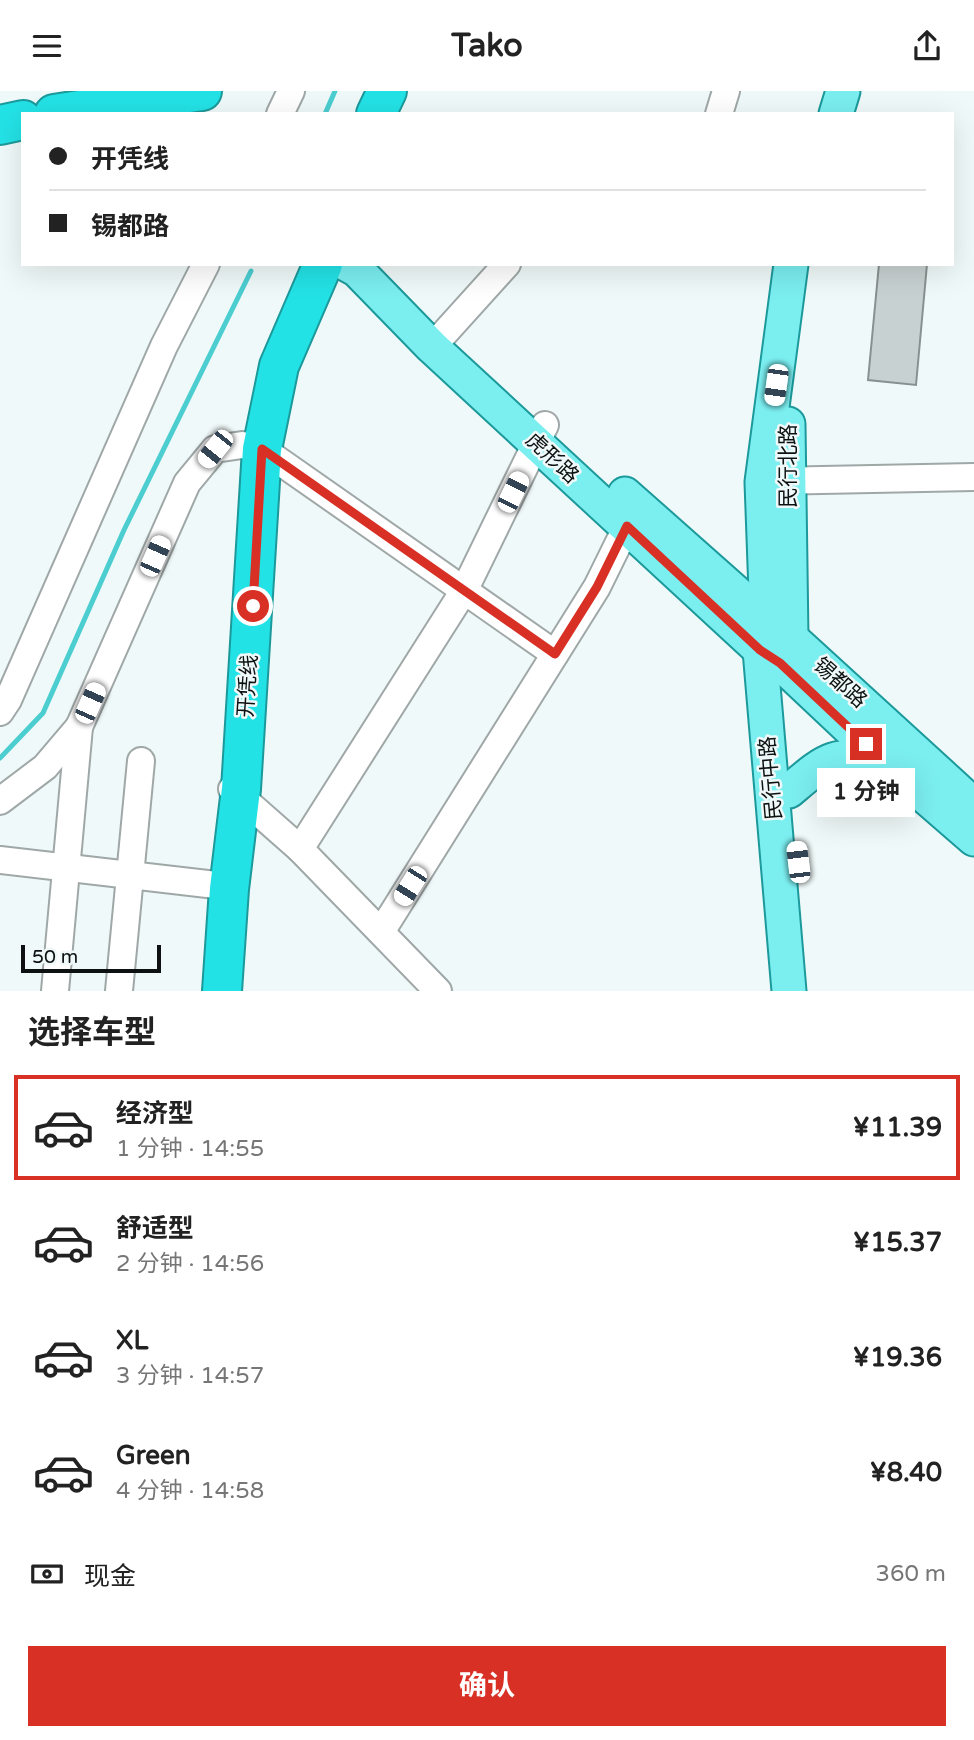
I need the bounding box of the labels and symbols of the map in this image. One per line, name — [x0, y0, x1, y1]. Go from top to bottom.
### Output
car — [763, 363, 790, 407]
street label: 民行北路 — [776, 424, 801, 508]
car — [194, 426, 237, 472]
street label: 虎形路 — [520, 427, 584, 489]
car — [495, 469, 532, 515]
car — [137, 533, 174, 579]
route start — [237, 590, 269, 622]
street label: 锡都路 — [808, 653, 872, 713]
street label: 开凭线 — [233, 654, 263, 718]
car — [72, 680, 109, 726]
route end — [850, 728, 882, 760]
street label: 民行中路 — [755, 735, 787, 821]
callout: 1 分钟 — [817, 769, 915, 817]
car — [786, 840, 811, 884]
car — [390, 863, 431, 909]
scale bar — [21, 942, 161, 974]

